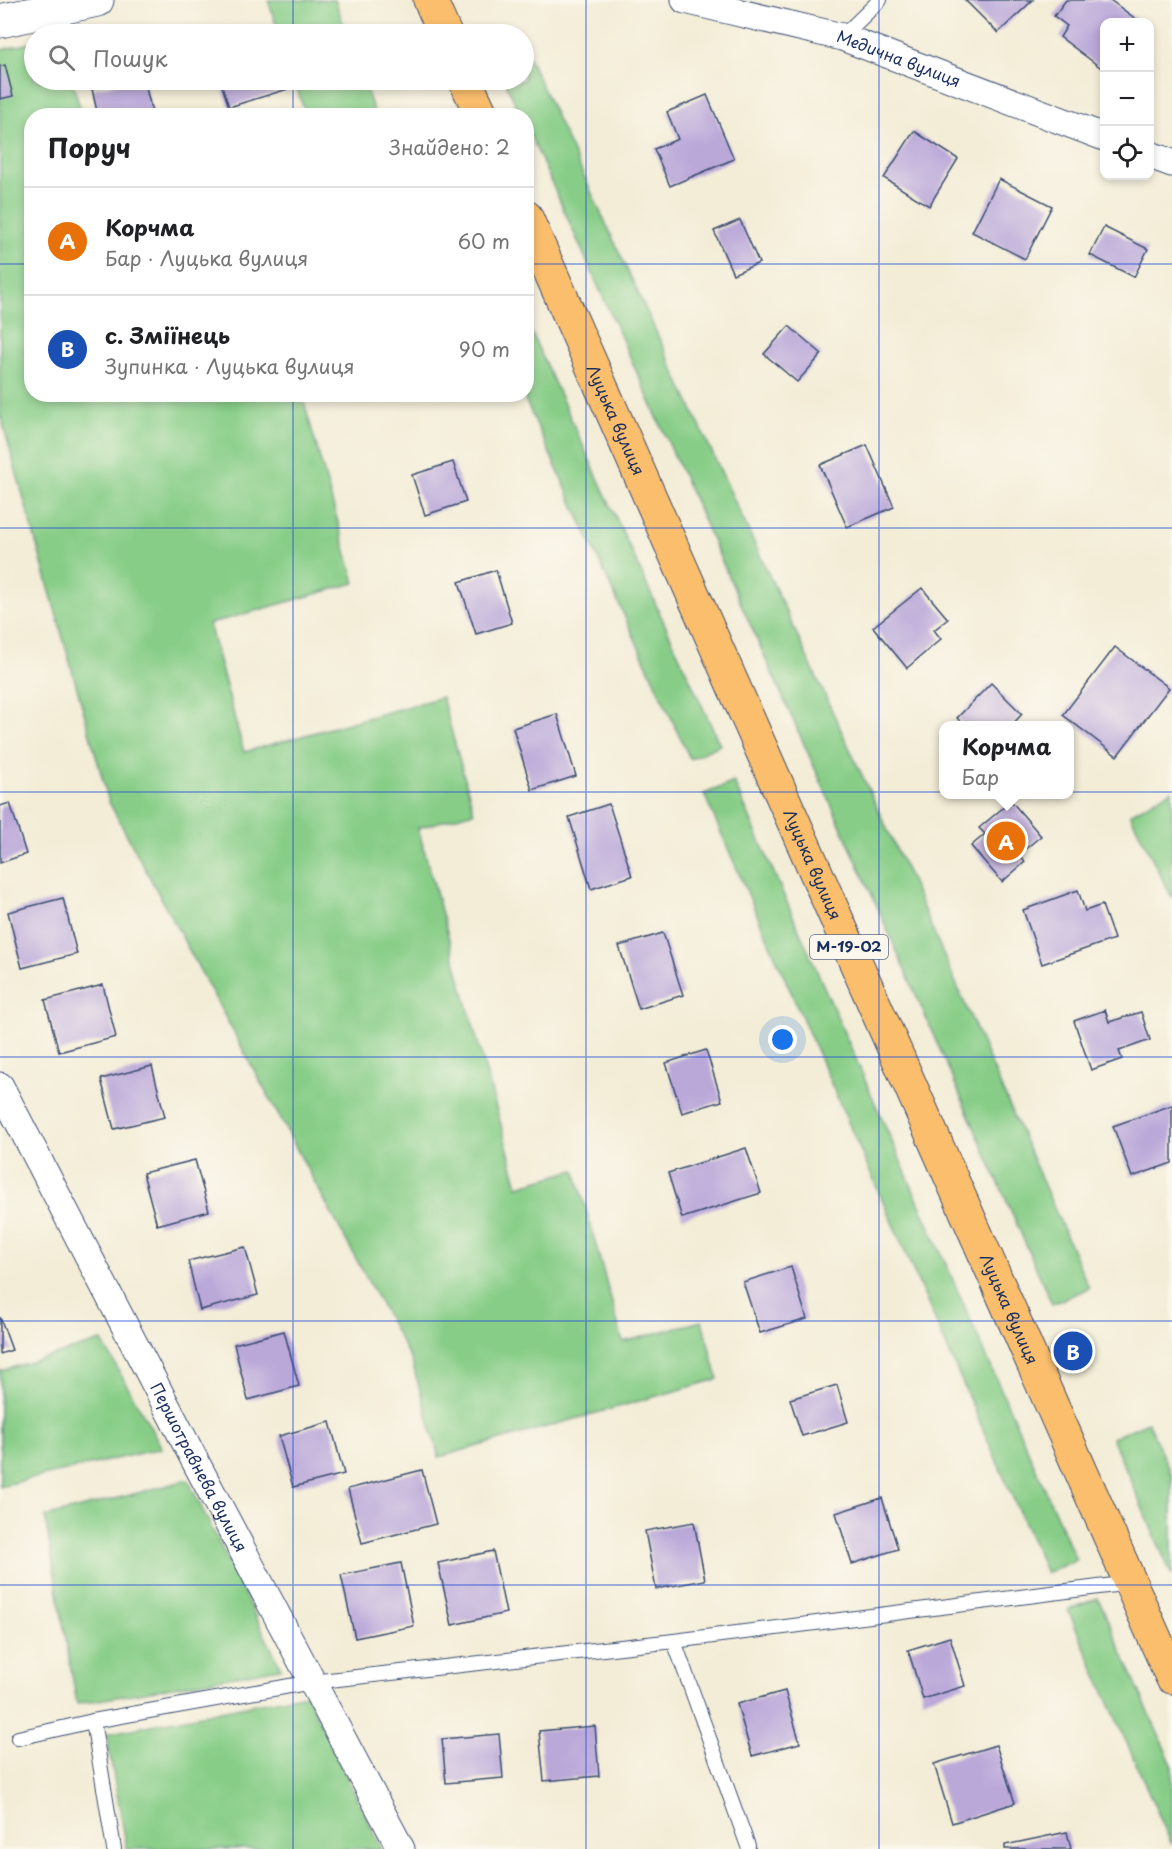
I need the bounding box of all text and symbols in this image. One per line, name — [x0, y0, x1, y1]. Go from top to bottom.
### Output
map controls — [1100, 18, 1154, 180]
button: + — [1100, 18, 1154, 72]
street label: Медична вулиця — [834, 23, 964, 92]
search box — [24, 24, 534, 90]
icon: search — [45, 41, 78, 74]
text: Пошук — [93, 41, 168, 74]
button: − — [1100, 72, 1154, 126]
button: locate — [1100, 126, 1154, 180]
text: Поруч — [48, 128, 131, 167]
text: Знайдено: 2 — [389, 132, 510, 162]
text: Корчма — [105, 210, 195, 243]
text: A — [60, 226, 75, 256]
text: 60 m — [458, 226, 510, 256]
text: Бар · Луцька вулиця — [105, 243, 308, 273]
text: с. Зміїнець — [105, 318, 230, 351]
text: B — [61, 334, 74, 364]
text: 90 m — [459, 334, 510, 364]
text: Зупинка · Луцька вулиця — [105, 351, 355, 381]
street label: Луцька вулиця — [582, 360, 652, 479]
popup — [939, 721, 1074, 799]
text: Корчма — [962, 729, 1051, 762]
text: Бар — [962, 762, 999, 792]
street label: Луцька вулиця — [778, 805, 848, 923]
pin: A — [986, 818, 1026, 864]
road number: М-19-02 — [810, 935, 888, 959]
your location — [768, 1025, 797, 1054]
street label: Луцька вулиця — [975, 1249, 1045, 1368]
pin: B — [1054, 1328, 1092, 1374]
street label: Першотравнева вулиця — [145, 1378, 254, 1556]

